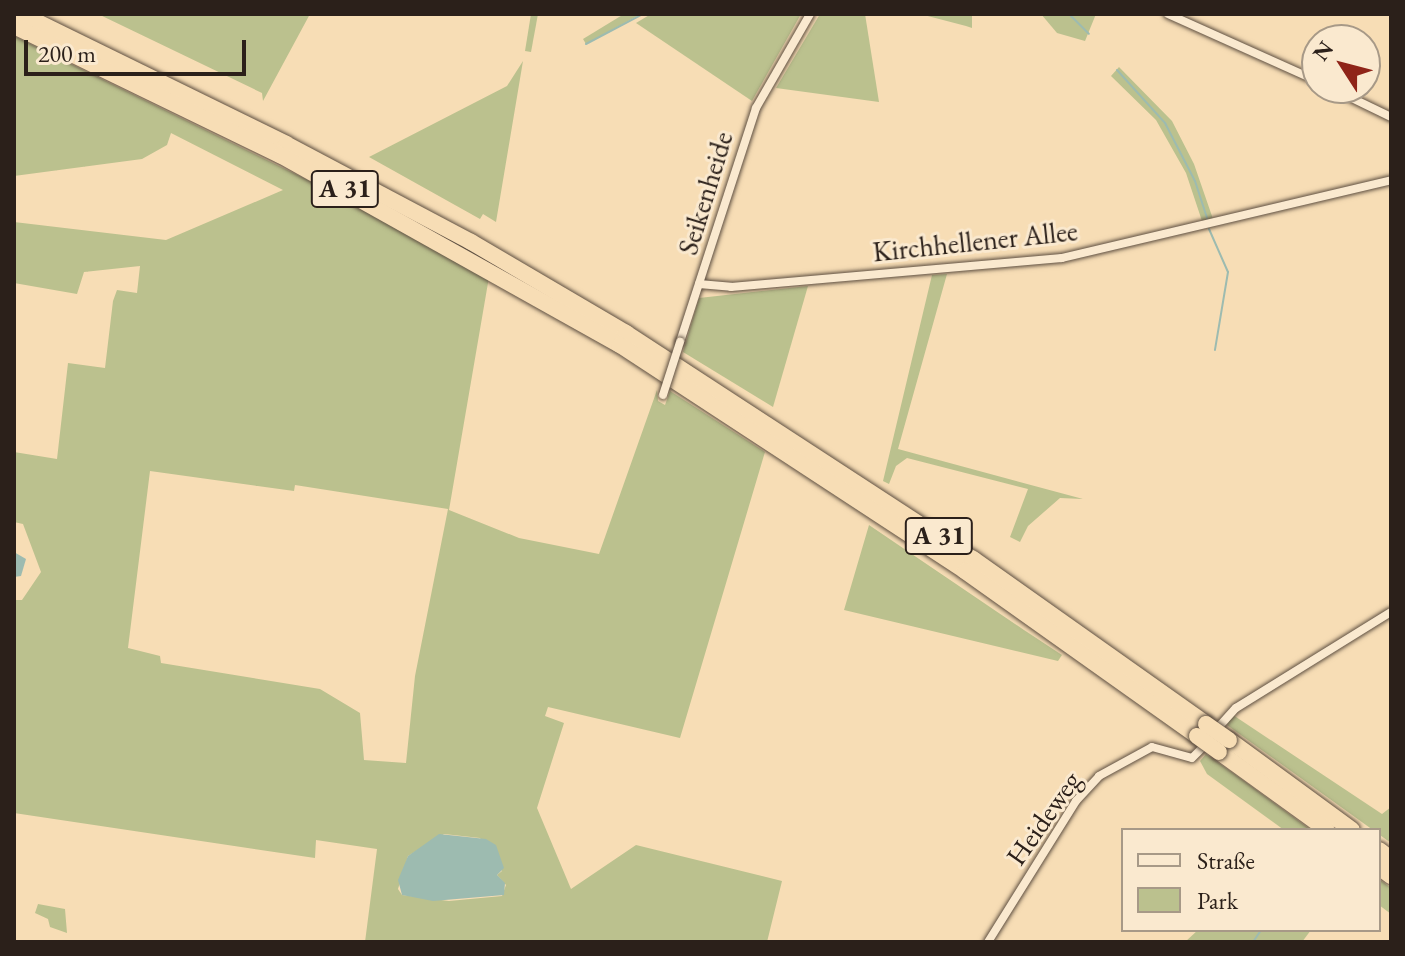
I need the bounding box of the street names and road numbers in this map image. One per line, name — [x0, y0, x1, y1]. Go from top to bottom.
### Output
street label: Seikenheide — [670, 127, 740, 259]
road number: A 31 — [309, 167, 381, 211]
street label: Kirchhellener Allee — [871, 214, 1079, 268]
road number: A 31 — [903, 514, 975, 558]
street label: Heideweg — [999, 764, 1087, 872]

